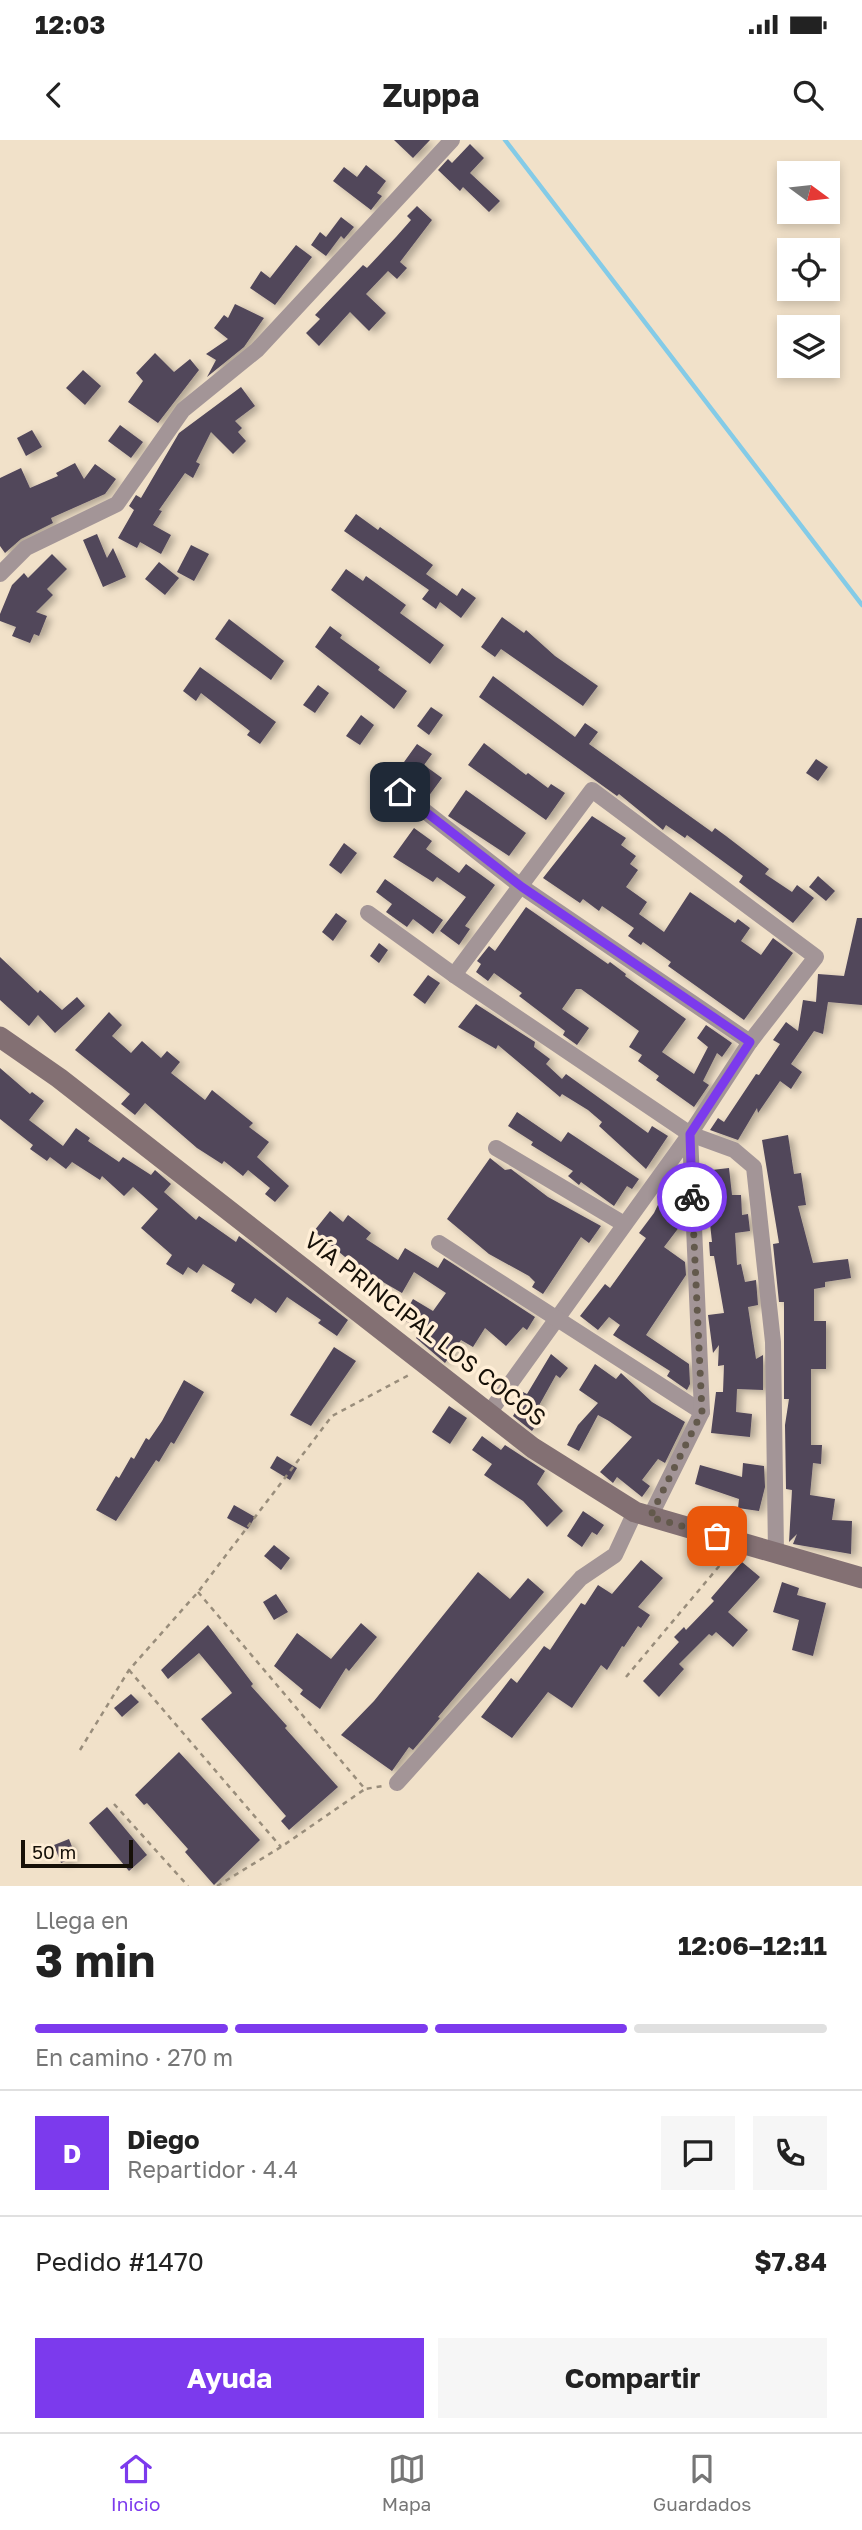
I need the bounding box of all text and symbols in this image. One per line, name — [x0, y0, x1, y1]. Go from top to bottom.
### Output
text: 12:03 — [35, 9, 105, 40]
icon: back — [35, 76, 73, 114]
text: Zuppa — [382, 76, 480, 114]
icon: search — [789, 76, 827, 114]
north arrow — [777, 161, 840, 224]
map controls — [777, 161, 840, 378]
button: locate — [777, 238, 840, 301]
button: layers — [777, 315, 840, 378]
pin — [370, 762, 430, 822]
icon: home — [381, 773, 419, 811]
courier — [657, 1162, 727, 1232]
icon: bike — [673, 1178, 711, 1216]
street label: VÍA PRINCIPAL LOS COCOS — [299, 1225, 552, 1431]
pin — [687, 1506, 747, 1566]
icon: bag — [698, 1517, 736, 1555]
scale bar — [21, 1837, 133, 1869]
text: 50 m — [32, 1840, 76, 1863]
text: Llega en — [35, 1906, 129, 1934]
text: 12:06–12:11 — [678, 1930, 827, 1961]
text: 3 min — [35, 1932, 155, 1987]
text: En camino · 270 m — [35, 2043, 233, 2071]
button: chat — [661, 2116, 735, 2190]
button: phone — [753, 2116, 827, 2190]
text: Diego — [127, 2124, 200, 2155]
text: D — [63, 2138, 81, 2169]
text: Repartidor · 4.4 — [127, 2155, 298, 2183]
text: Pedido #1470 — [35, 2246, 204, 2277]
text: $7.84 — [754, 2246, 827, 2277]
button: Ayuda — [35, 2338, 424, 2418]
button: Compartir — [438, 2338, 827, 2418]
tab: Inicio — [111, 2450, 160, 2515]
tab: Mapa — [382, 2450, 431, 2515]
tab: Guardados — [653, 2450, 751, 2515]

